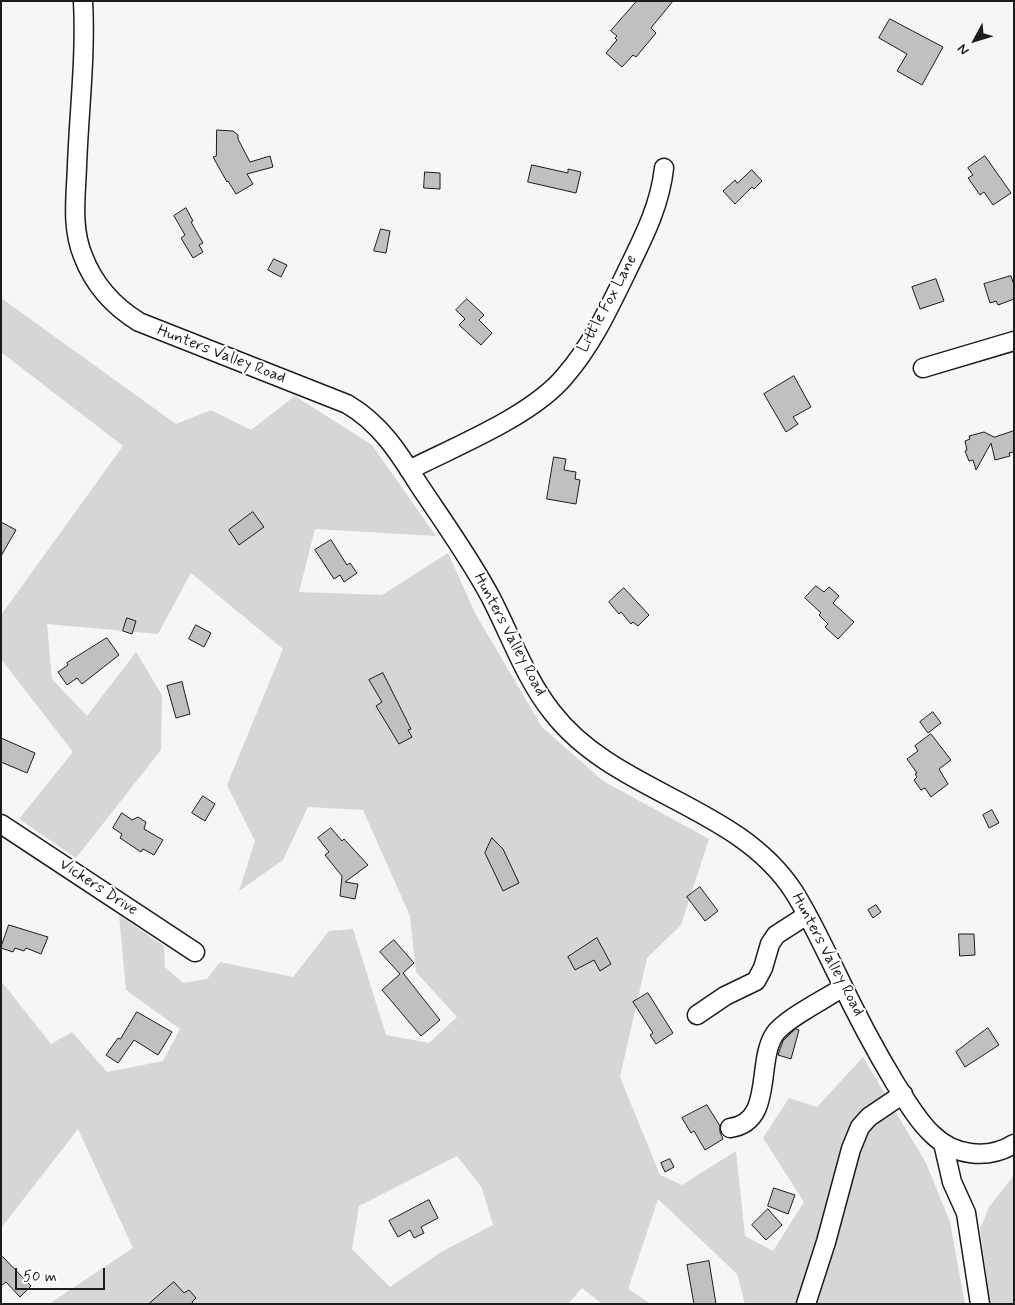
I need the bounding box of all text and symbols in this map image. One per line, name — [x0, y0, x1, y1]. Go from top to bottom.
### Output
north arrow — [950, 15, 1000, 65]
text: N — [953, 40, 973, 59]
street label: Little Fox Lane — [574, 252, 642, 356]
street label: Hunters Valley Road — [154, 322, 288, 388]
street label: Hunters Valley Road — [469, 570, 549, 700]
street label: Vickers Drive — [55, 855, 141, 921]
street label: Hunters Valley Road — [787, 890, 867, 1020]
scale bar — [18, 1258, 108, 1290]
text: 50 m — [23, 1267, 57, 1287]

